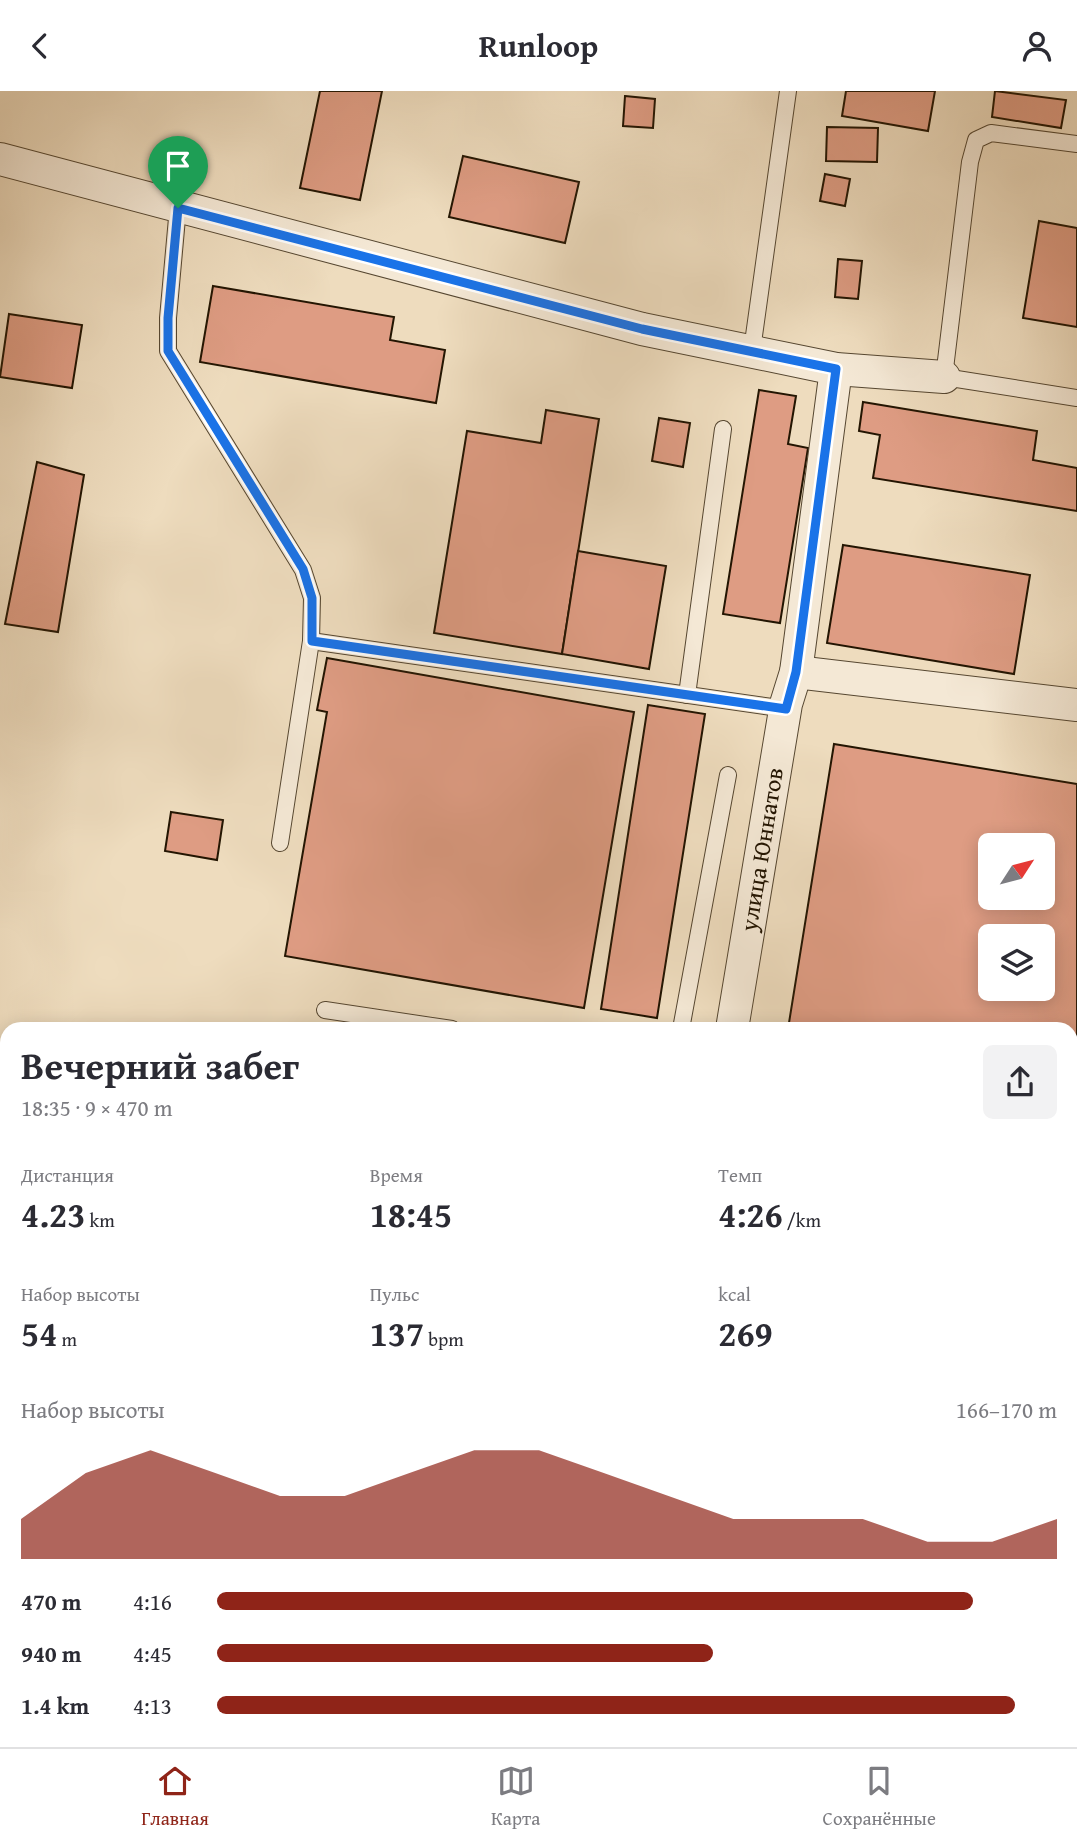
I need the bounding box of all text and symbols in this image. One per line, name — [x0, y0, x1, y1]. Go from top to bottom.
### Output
text: Runloop — [479, 22, 598, 69]
icon: back — [21, 27, 59, 65]
icon: person — [1018, 27, 1056, 65]
pin — [148, 136, 208, 208]
icon: arrive — [159, 147, 197, 185]
street label: улица Юннатов — [730, 765, 792, 935]
north arrow — [978, 833, 1055, 910]
map controls — [978, 833, 1055, 1001]
button: layers — [978, 924, 1055, 1001]
text: Вечерний забег — [21, 1037, 299, 1093]
button: share — [983, 1045, 1057, 1119]
text: 18:35 · 9 × 470 m — [21, 1091, 173, 1124]
text: Дистанция — [21, 1161, 114, 1189]
text: Время — [370, 1161, 423, 1189]
text: Темп — [718, 1161, 762, 1189]
text: 4.23 — [21, 1189, 85, 1240]
text: 18:45 — [370, 1189, 452, 1240]
text: 4:26 — [718, 1189, 783, 1240]
text: km — [85, 1206, 115, 1234]
text: /km — [783, 1206, 821, 1234]
text: Набор высоты — [21, 1280, 140, 1308]
text: Пульс — [370, 1280, 419, 1308]
text: kcal — [718, 1280, 751, 1308]
text: 54 — [21, 1308, 57, 1359]
text: 137 — [370, 1308, 424, 1359]
text: 269 — [718, 1308, 773, 1359]
text: m — [57, 1325, 77, 1353]
text: bpm — [424, 1325, 464, 1353]
text: Набор высоты — [21, 1393, 165, 1426]
text: 166–170 m — [956, 1393, 1057, 1426]
text: 470 m — [21, 1585, 82, 1618]
text: 4:16 — [133, 1585, 172, 1618]
text: 940 m — [21, 1637, 82, 1670]
text: 4:45 — [133, 1637, 172, 1670]
text: 1.4 km — [21, 1689, 89, 1722]
text: 4:13 — [133, 1689, 172, 1722]
tab: Главная — [141, 1762, 209, 1832]
tab: Карта — [491, 1762, 540, 1832]
tab: Сохранённые — [823, 1762, 936, 1832]

